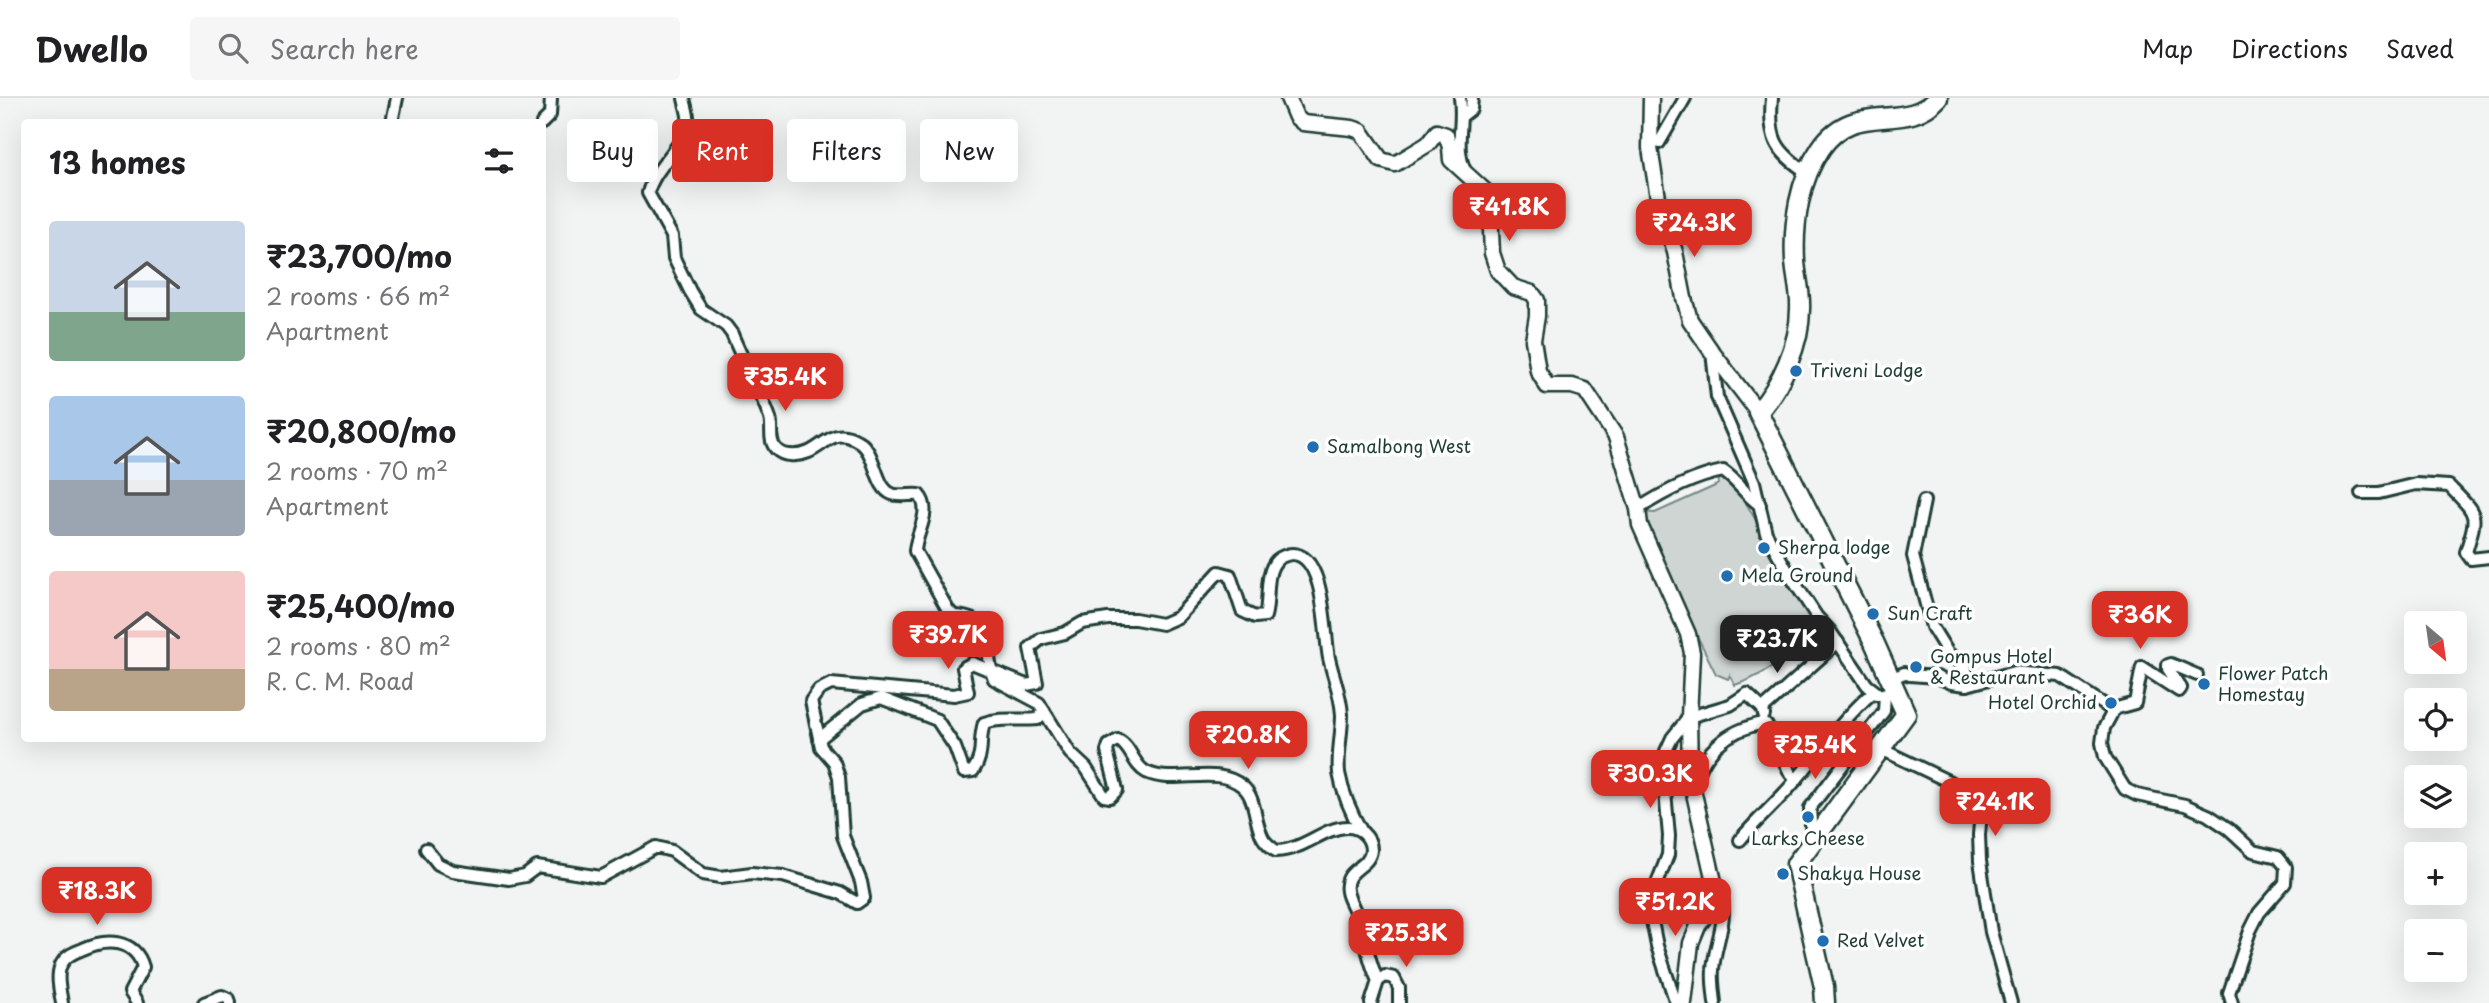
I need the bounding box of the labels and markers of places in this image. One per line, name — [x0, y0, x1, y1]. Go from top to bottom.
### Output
pin: ₹41.8K — [1452, 184, 1566, 243]
pin: ₹24.3K — [1637, 200, 1751, 259]
pin: ₹35.4K — [728, 354, 842, 413]
place label: Triveni Lodge — [1810, 356, 1923, 383]
marker: Triveni Lodge — [1788, 363, 1804, 379]
place label: Samalbong West — [1327, 432, 1471, 459]
marker: Samalbong West — [1305, 439, 1321, 455]
place label: Sherpa lodge — [1778, 533, 1890, 560]
marker: Sherpa lodge — [1756, 540, 1772, 556]
place label: Mela Ground — [1741, 561, 1853, 588]
marker: Mela Ground — [1719, 568, 1735, 584]
pin: ₹36K — [2099, 592, 2181, 651]
place label: Sun Craft — [1887, 599, 1972, 626]
marker: Sun Craft — [1865, 606, 1881, 622]
pin: ₹39.7K — [891, 612, 1005, 671]
pin: ₹23.7K — [1720, 616, 1834, 675]
place label: Gompus Hotel & Restaurant — [1930, 642, 2052, 690]
marker: Gompus Hotel & Restaurant — [1908, 659, 1924, 675]
place label: Flower Patch Homestay — [2218, 659, 2328, 707]
marker: Flower Patch Homestay — [2196, 676, 2212, 692]
place label: Hotel Orchid — [1988, 688, 2097, 715]
marker: Hotel Orchid — [2103, 695, 2119, 711]
pin: ₹20.8K — [1191, 712, 1305, 771]
pin: ₹25.4K — [1758, 722, 1872, 781]
pin: ₹30.3K — [1593, 750, 1707, 810]
pin: ₹24.1K — [1938, 778, 2052, 838]
marker: Larks Cheese — [1800, 809, 1816, 825]
place label: Larks Cheese — [1751, 824, 1865, 851]
place label: Shakya House — [1797, 859, 1921, 886]
marker: Shakya House — [1775, 866, 1791, 882]
pin: ₹18.3K — [40, 868, 154, 927]
pin: ₹51.2K — [1618, 878, 1732, 938]
pin: ₹25.3K — [1349, 910, 1463, 969]
place label: Red Velvet — [1837, 926, 1924, 953]
marker: Red Velvet — [1815, 933, 1831, 949]

